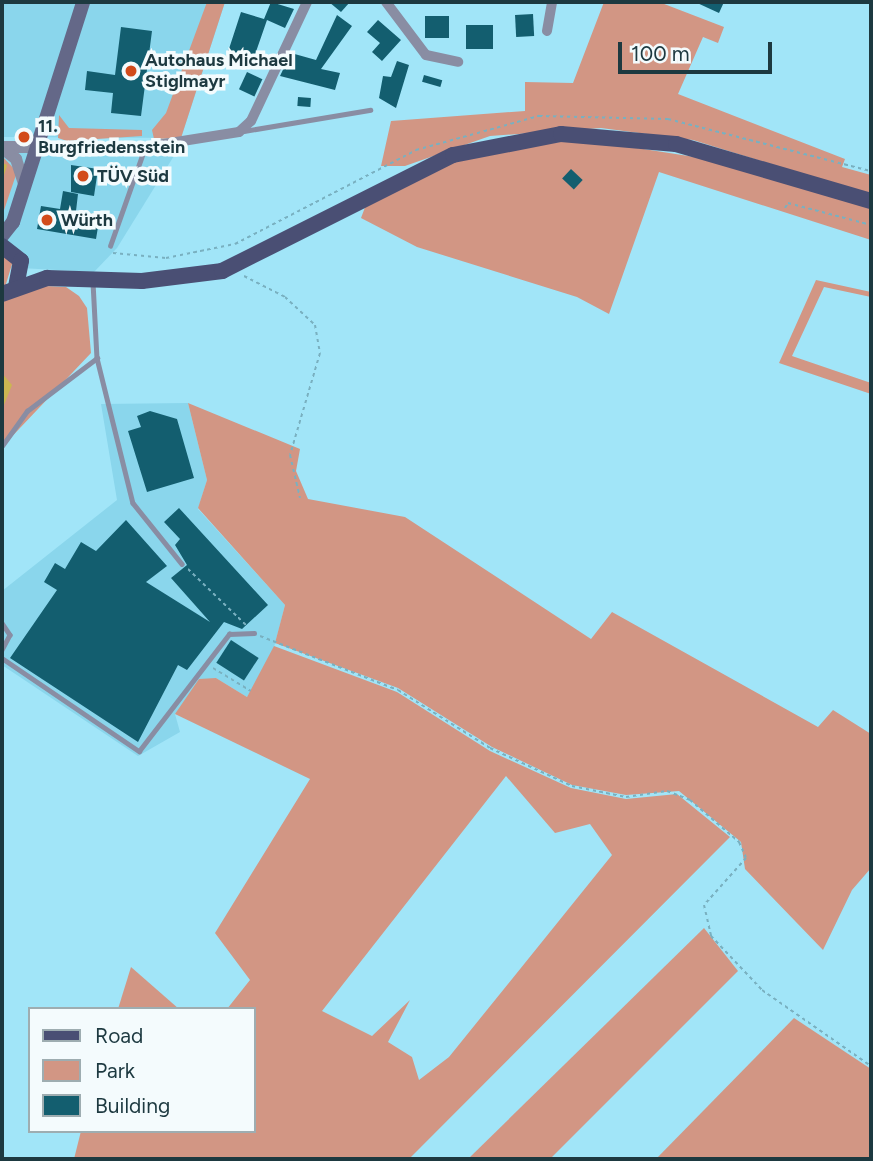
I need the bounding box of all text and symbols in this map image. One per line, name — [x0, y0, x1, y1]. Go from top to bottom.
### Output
scale bar — [621, 28, 775, 72]
text: 100 m — [631, 41, 690, 66]
place label: Autohaus Michael Stiglmayr — [145, 50, 293, 92]
marker: Autohaus Michael Stiglmayr — [123, 63, 139, 79]
place label: 11. Burgfriedensstein — [38, 116, 185, 158]
marker: 11. Burgfriedensstein — [16, 129, 32, 145]
place label: TÜV Süd — [97, 165, 169, 187]
marker: TÜV Süd — [75, 168, 91, 184]
place label: Würth — [61, 209, 113, 231]
marker: Würth — [39, 212, 55, 228]
legend — [28, 1007, 256, 1133]
text: Road — [95, 1023, 143, 1048]
text: Park — [95, 1058, 135, 1083]
text: Building — [95, 1093, 170, 1118]

